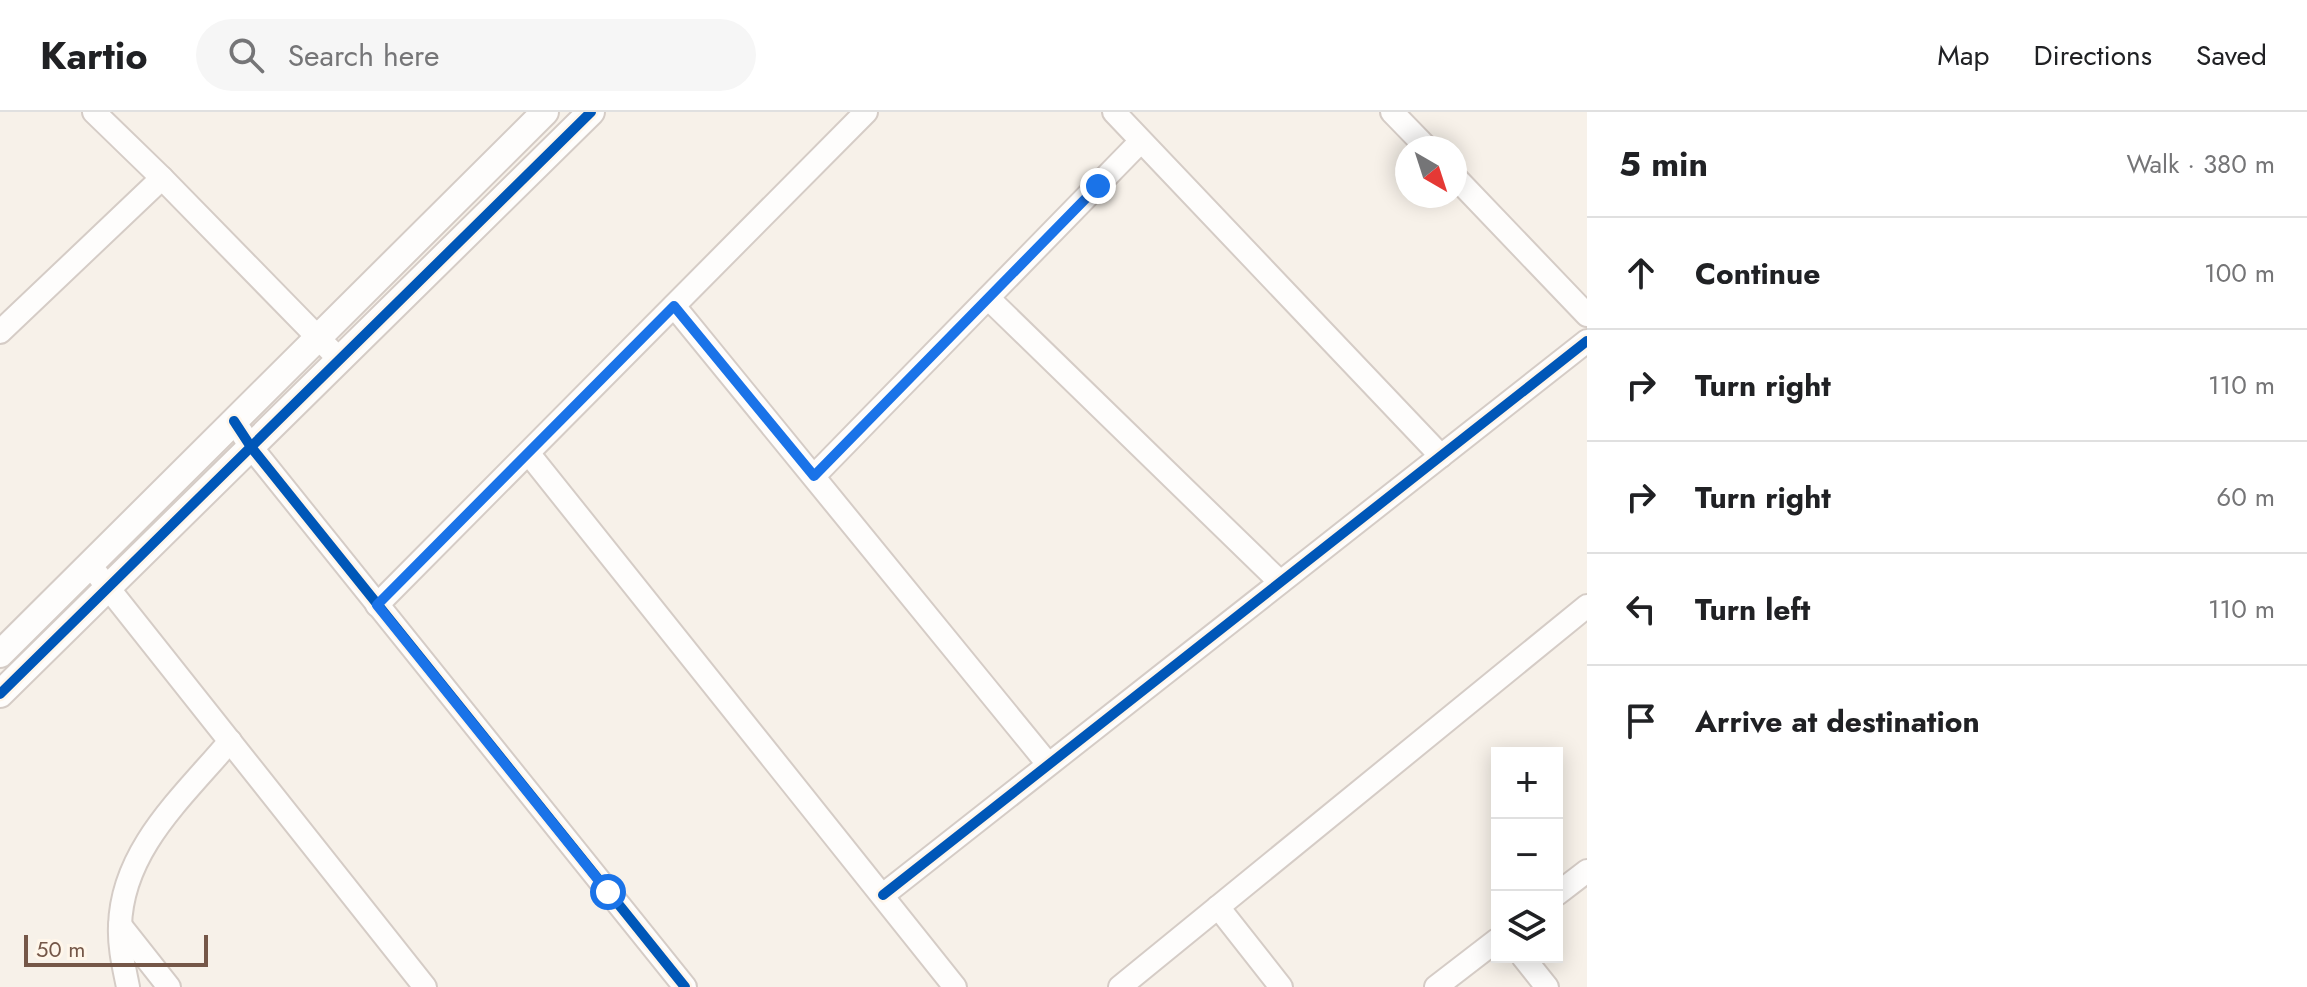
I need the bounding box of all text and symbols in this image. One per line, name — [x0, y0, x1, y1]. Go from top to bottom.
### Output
search box — [196, 19, 756, 91]
text: Kartio — [40, 28, 148, 83]
icon: search — [224, 33, 268, 77]
text: Search here — [288, 34, 439, 77]
text: Map — [1937, 35, 1989, 76]
text: Directions — [2033, 35, 2152, 76]
text: Saved — [2196, 35, 2267, 76]
north arrow — [1395, 136, 1467, 208]
text: 5 min — [1619, 140, 1708, 189]
text: Walk · 380 m — [2126, 145, 2275, 183]
route end — [1080, 168, 1116, 204]
icon: ahead — [1619, 251, 1663, 295]
text: Continue — [1695, 252, 1821, 295]
text: 100 m — [2204, 254, 2275, 292]
icon: right — [1619, 363, 1663, 407]
text: Turn right — [1695, 364, 1831, 407]
text: 110 m — [2208, 366, 2275, 404]
icon: right — [1619, 475, 1663, 519]
text: Turn right — [1695, 476, 1831, 519]
text: 60 m — [2216, 478, 2275, 516]
icon: left — [1619, 587, 1663, 631]
text: Turn left — [1695, 588, 1810, 631]
text: 110 m — [2208, 590, 2275, 628]
icon: arrive — [1619, 699, 1663, 743]
text: Arrive at destination — [1695, 700, 1980, 743]
map controls — [1491, 747, 1563, 963]
button: + — [1491, 747, 1563, 819]
button: − — [1491, 819, 1563, 891]
route start — [590, 874, 626, 910]
button: layers — [1491, 891, 1563, 963]
scale bar — [24, 931, 208, 967]
text: 50 m — [36, 933, 85, 965]

